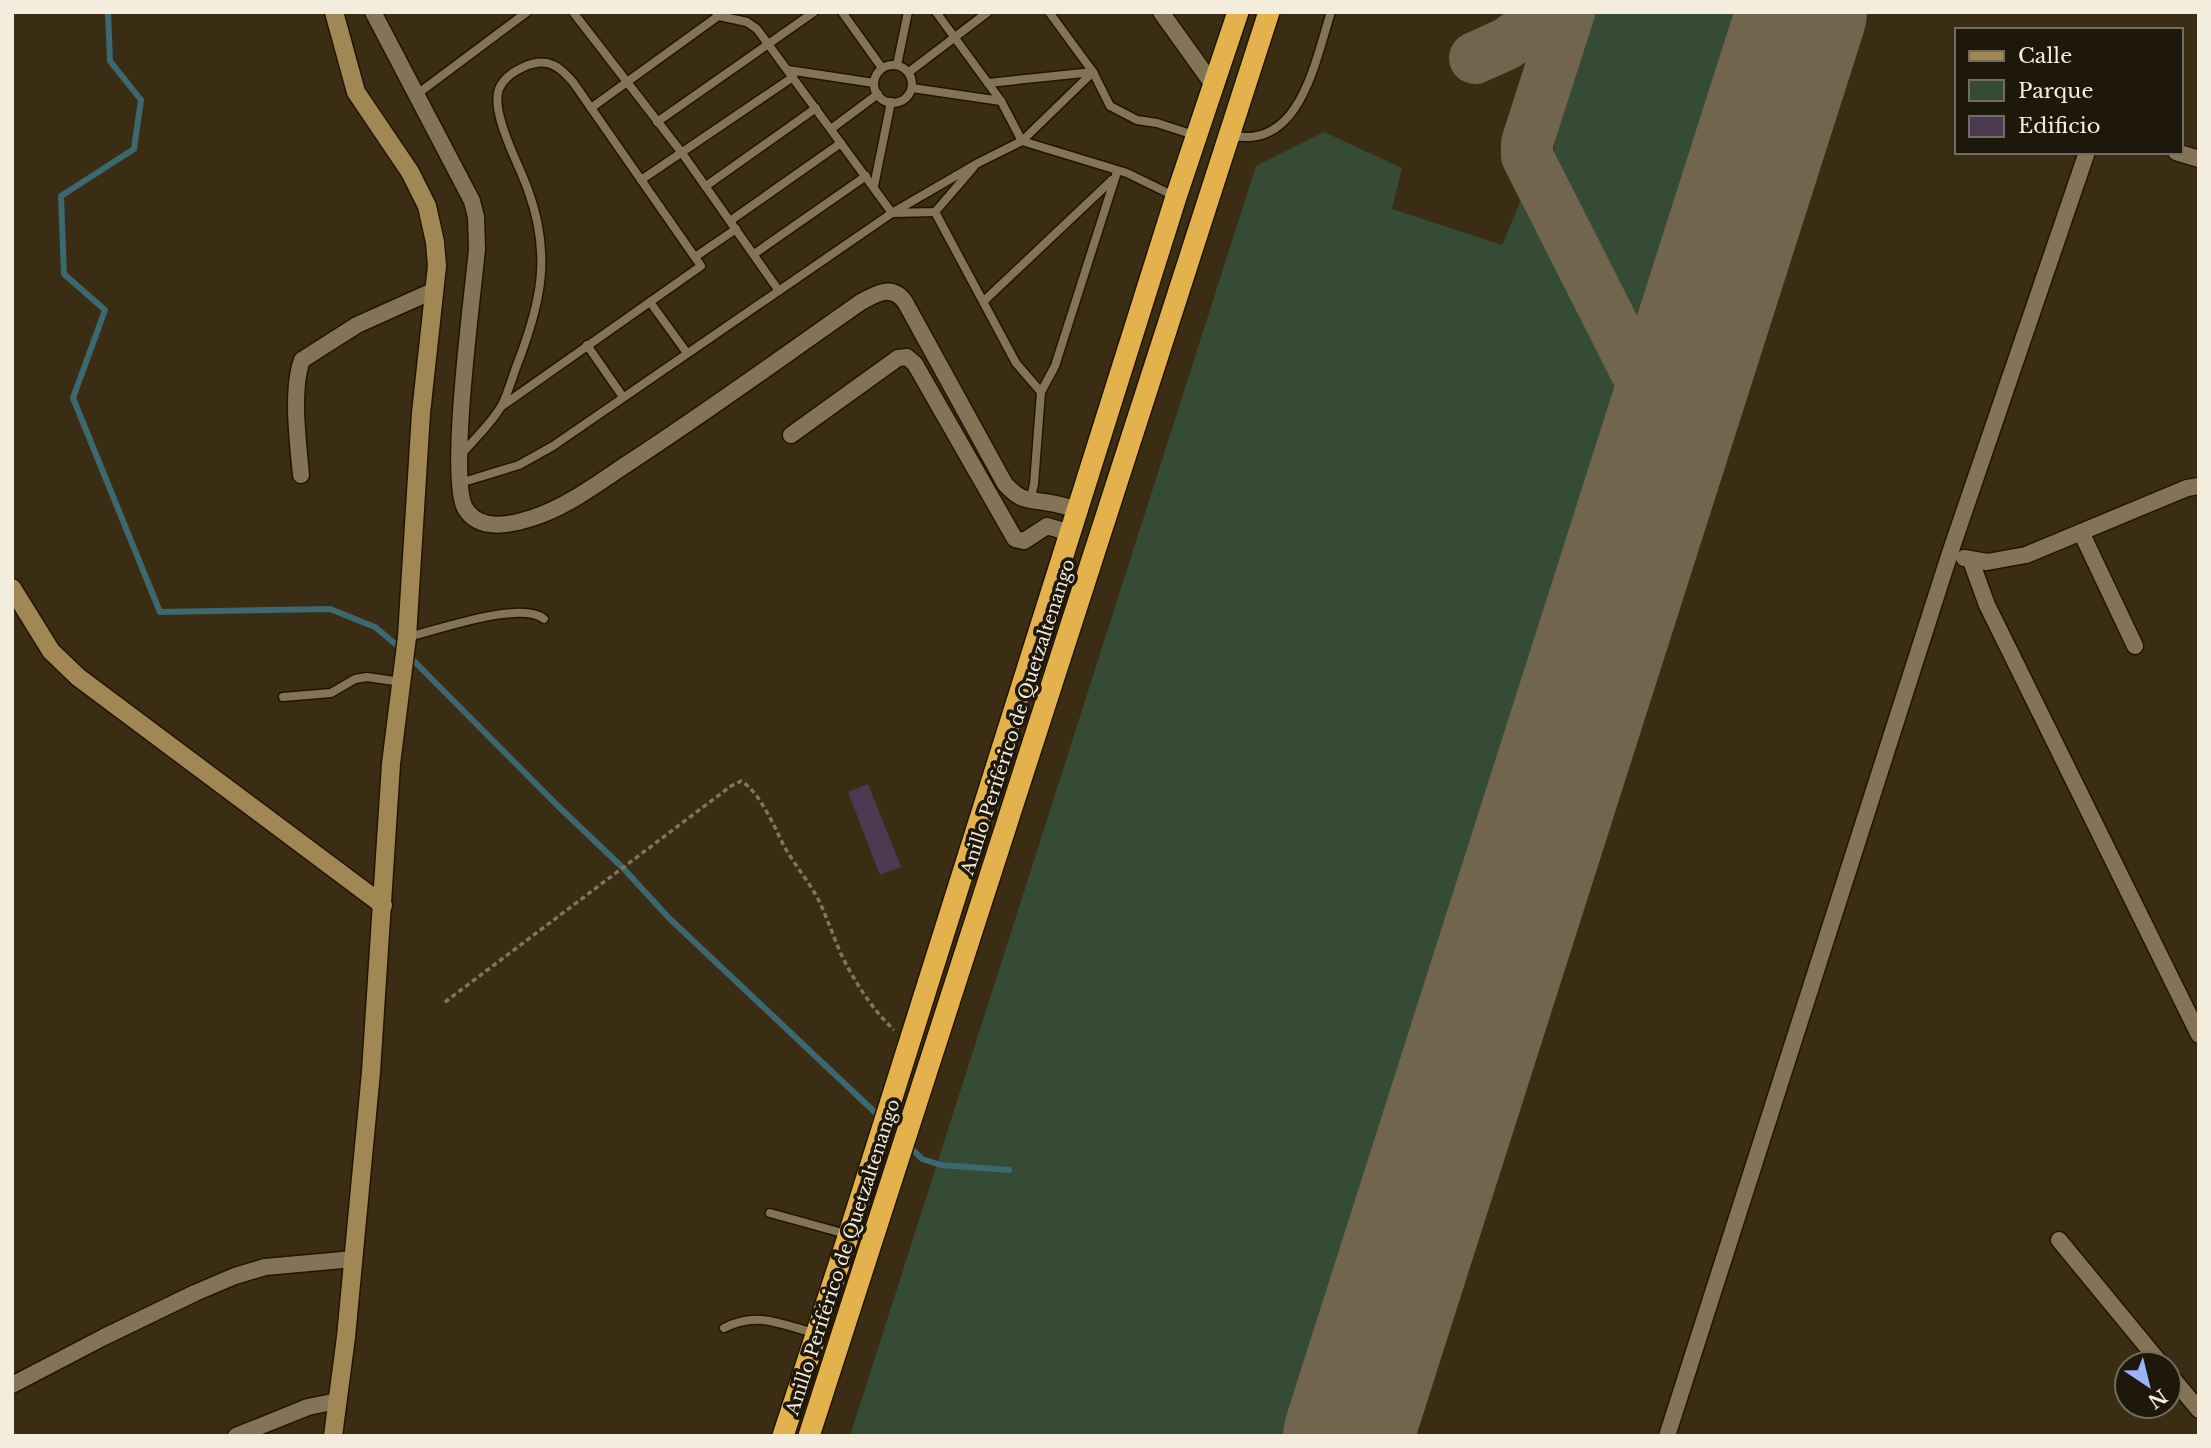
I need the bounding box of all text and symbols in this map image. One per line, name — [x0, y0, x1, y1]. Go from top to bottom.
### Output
legend — [1955, 28, 2183, 154]
text: Calle — [2018, 43, 2072, 69]
text: Parque — [2018, 78, 2093, 104]
text: Edificio — [2018, 113, 2100, 139]
street label: Anillo Periférico de Quetzaltenango — [956, 556, 1080, 879]
street label: Anillo Periférico de Quetzaltenango — [781, 1096, 905, 1419]
north arrow — [2113, 1350, 2183, 1420]
text: N — [2143, 1384, 2171, 1413]

